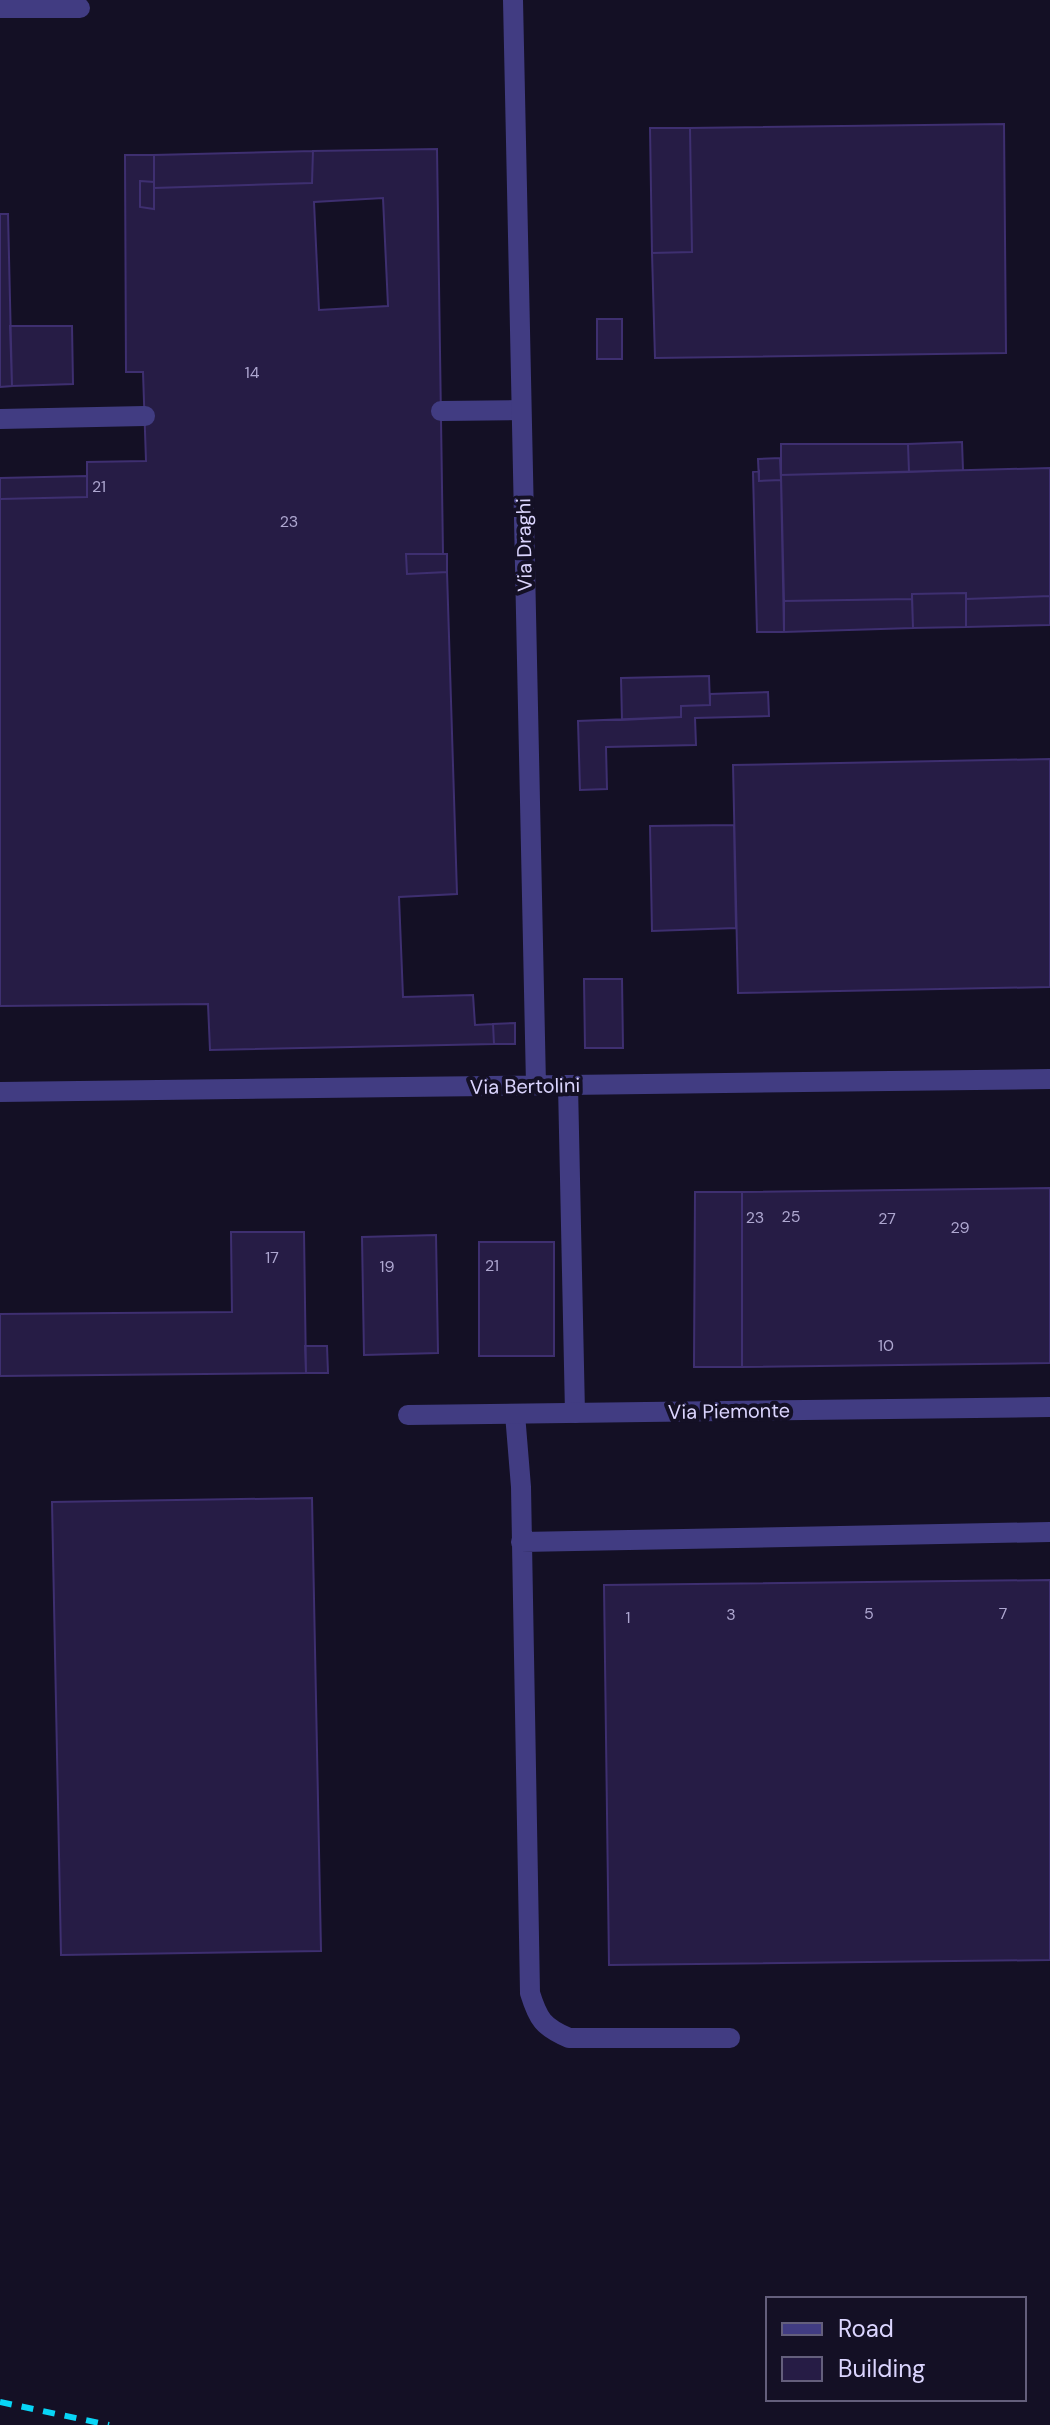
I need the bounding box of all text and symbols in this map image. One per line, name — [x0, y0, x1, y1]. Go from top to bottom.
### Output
house number: 14 — [245, 362, 260, 383]
house number: 21 — [92, 476, 106, 497]
street label: Via Draghi — [510, 498, 538, 592]
house number: 23 — [280, 511, 298, 532]
street label: Via Bertolini — [470, 1072, 580, 1100]
house number: 25 — [782, 1206, 800, 1227]
house number: 23 — [746, 1207, 764, 1228]
house number: 27 — [878, 1208, 896, 1229]
house number: 29 — [950, 1217, 970, 1238]
house number: 17 — [265, 1247, 279, 1268]
house number: 21 — [485, 1255, 499, 1276]
house number: 19 — [379, 1256, 395, 1277]
house number: 10 — [878, 1335, 894, 1356]
street label: Via Piemonte — [668, 1397, 790, 1425]
house number: 5 — [864, 1603, 874, 1624]
house number: 7 — [999, 1603, 1007, 1624]
house number: 3 — [726, 1604, 736, 1625]
house number: 1 — [626, 1607, 631, 1628]
legend — [766, 2297, 1026, 2401]
text: Road — [838, 2313, 894, 2344]
text: Building — [838, 2353, 925, 2384]

